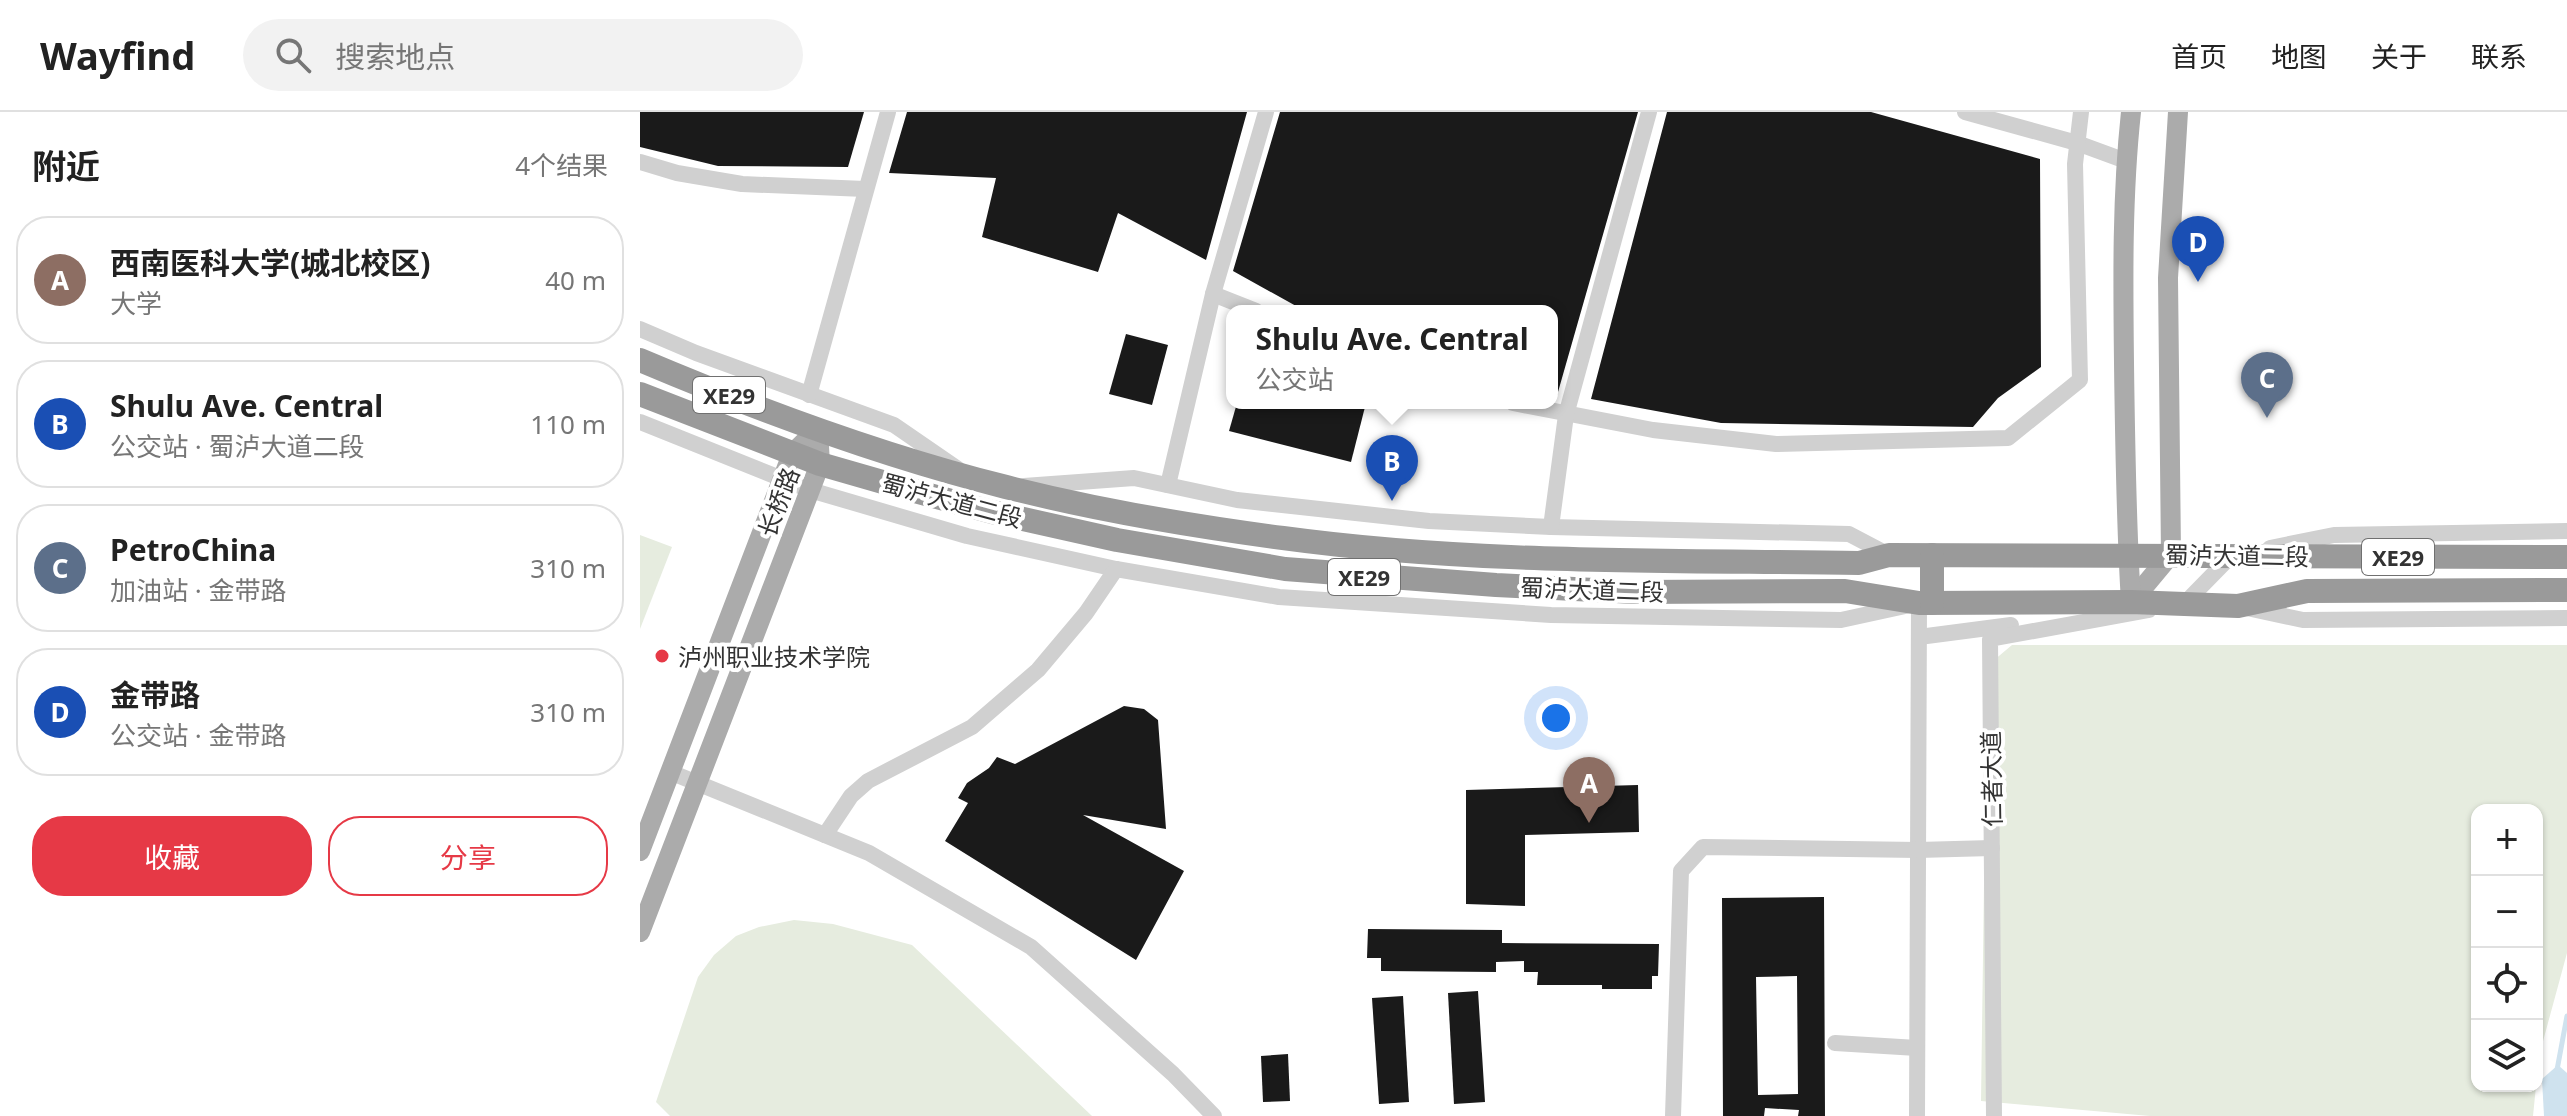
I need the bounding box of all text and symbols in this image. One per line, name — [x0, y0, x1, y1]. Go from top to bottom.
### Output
search box — [243, 19, 803, 91]
text: Wayfind — [40, 29, 195, 81]
icon: search — [271, 33, 315, 77]
text: 搜索地点 — [335, 36, 455, 77]
text: 首页 — [2171, 37, 2227, 75]
text: 地图 — [2271, 37, 2327, 75]
text: 关于 — [2371, 37, 2427, 75]
text: 联系 — [2471, 37, 2527, 75]
text: 附近 — [32, 143, 100, 189]
text: 4个结果 — [515, 147, 608, 183]
pin: D — [2172, 216, 2224, 282]
text: 西南医科大学(城北校区) — [110, 242, 430, 283]
text: A — [51, 262, 69, 298]
text: 40 m — [545, 262, 606, 298]
text: 大学 — [110, 285, 162, 321]
popup — [1226, 305, 1558, 409]
text: Shulu Ave. Central — [1255, 318, 1529, 359]
pin: C — [2241, 352, 2293, 418]
text: 公交站 — [1255, 361, 1333, 397]
road number: XE29 — [693, 377, 765, 413]
text: Shulu Ave. Central — [110, 385, 383, 426]
text: B — [51, 406, 69, 442]
text: 110 m — [530, 406, 606, 442]
text: 公交站 · 蜀泸大道二段 — [110, 428, 365, 464]
pin: B — [1366, 435, 1418, 501]
street label: 长桥路 — [750, 462, 806, 542]
street label: 蜀泸大道二段 — [878, 465, 1026, 535]
text: PetroChina — [110, 529, 276, 570]
street label: 蜀泸大道二段 — [2165, 537, 2309, 573]
road number: XE29 — [2362, 539, 2434, 575]
text: C — [52, 550, 68, 586]
text: 310 m — [530, 550, 606, 586]
road number: XE29 — [1328, 559, 1400, 595]
street label: 蜀泸大道二段 — [1519, 570, 1665, 608]
text: 加油站 · 金带路 — [110, 572, 287, 608]
place label: 泸州职业技术学院 — [678, 640, 870, 673]
marker: 泸州职业技术学院 — [653, 647, 671, 665]
text: 金带路 — [110, 674, 200, 715]
text: D — [50, 694, 70, 730]
text: 310 m — [530, 694, 606, 730]
your location — [1536, 698, 1576, 738]
text: 公交站 · 金带路 — [110, 717, 287, 753]
street label: 仁者大道 — [1974, 731, 2008, 827]
pin: A — [1563, 757, 1615, 823]
map controls — [2471, 804, 2543, 1092]
button: + — [2471, 804, 2543, 876]
button: 收藏 — [32, 816, 312, 896]
button: 分享 — [328, 816, 608, 896]
button: − — [2471, 876, 2543, 948]
button: locate — [2471, 948, 2543, 1020]
button: layers — [2471, 1020, 2543, 1092]

